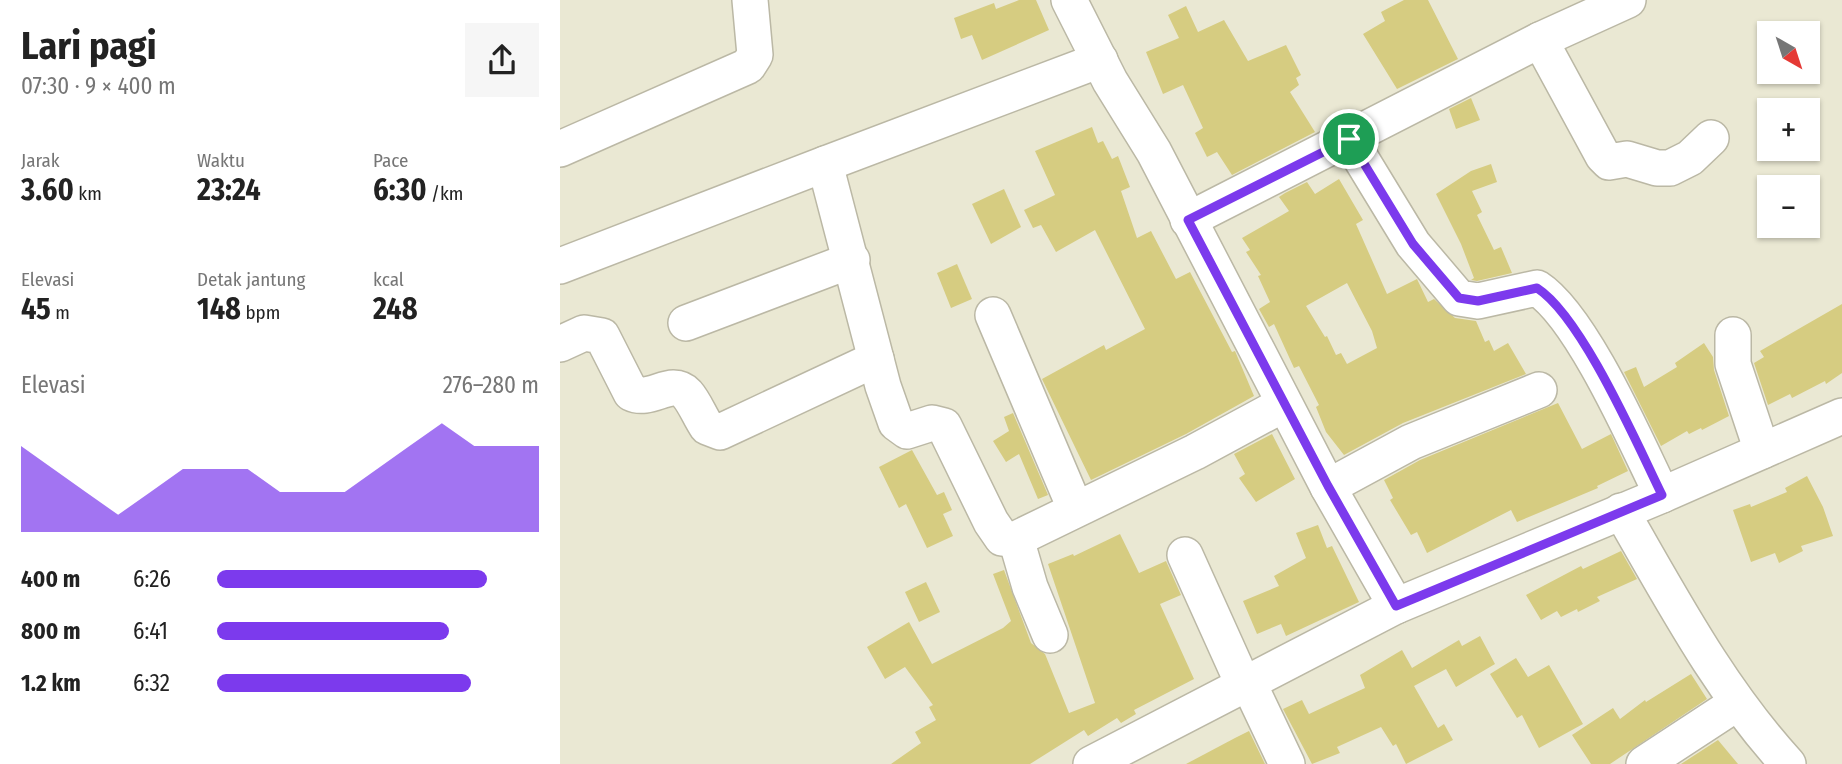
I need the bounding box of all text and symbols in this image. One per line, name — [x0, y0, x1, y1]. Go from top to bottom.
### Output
north arrow — [1757, 21, 1820, 84]
map controls — [1757, 21, 1820, 238]
text: Lari pagi — [21, 23, 157, 69]
button: share — [465, 23, 539, 97]
text: 07:30 · 9 × 400 m — [21, 72, 176, 100]
button: + — [1757, 98, 1820, 161]
pin — [1319, 109, 1379, 169]
icon: arrive — [1330, 120, 1368, 158]
text: Jarak — [21, 149, 60, 172]
text: Waktu — [197, 149, 245, 172]
text: Pace — [373, 149, 408, 172]
text: 3.60 — [21, 172, 74, 208]
text: 23:24 — [197, 172, 261, 208]
text: 6:30 — [373, 172, 427, 208]
button: − — [1757, 175, 1820, 238]
text: km — [74, 182, 102, 205]
text: /km — [427, 182, 463, 205]
text: Elevasi — [21, 268, 74, 291]
text: Detak jantung — [197, 268, 305, 291]
text: kcal — [373, 268, 404, 291]
text: 45 — [21, 291, 51, 327]
text: 148 — [197, 291, 241, 327]
text: 248 — [373, 291, 418, 327]
text: m — [51, 301, 70, 324]
text: bpm — [241, 301, 280, 324]
text: Elevasi — [21, 371, 86, 399]
text: 276–280 m — [443, 371, 539, 399]
text: 400 m — [21, 565, 80, 593]
text: 6:26 — [133, 565, 171, 593]
text: 800 m — [21, 617, 81, 645]
text: 6:41 — [133, 617, 168, 645]
text: 1.2 km — [21, 669, 81, 697]
text: 6:32 — [133, 669, 170, 697]

